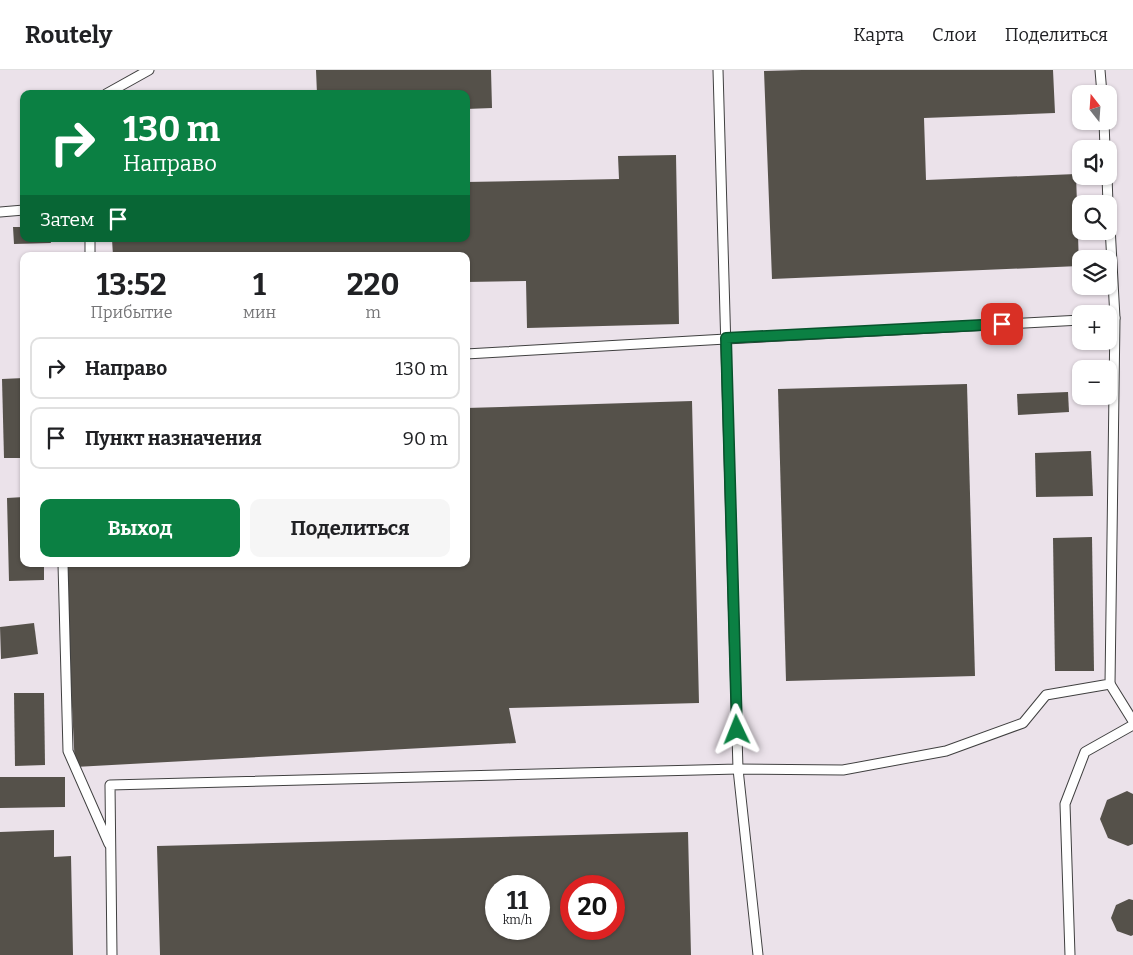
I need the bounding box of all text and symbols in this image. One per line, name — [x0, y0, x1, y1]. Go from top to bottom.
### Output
text: Routely — [25, 21, 112, 49]
text: Карта — [853, 24, 904, 46]
text: Слои — [932, 24, 977, 46]
text: Поделиться — [1005, 24, 1108, 46]
north arrow — [1072, 85, 1118, 130]
map controls — [1072, 85, 1117, 405]
text: 130 m — [123, 108, 220, 150]
icon: right — [40, 110, 105, 175]
button: sound — [1072, 140, 1117, 185]
text: Направо — [123, 150, 217, 177]
button: search — [1072, 195, 1117, 240]
icon: arrive — [104, 205, 132, 233]
text: Затем — [40, 208, 94, 231]
button: layers — [1072, 250, 1117, 295]
text: 13:52 — [96, 267, 167, 303]
text: 1 — [253, 267, 266, 303]
text: 220 — [347, 267, 399, 303]
text: Прибытие — [90, 303, 172, 322]
text: мин — [243, 303, 276, 322]
text: m — [365, 303, 381, 322]
pin — [981, 303, 1023, 345]
button: + — [1072, 305, 1117, 350]
icon: arrive — [988, 310, 1016, 338]
icon: right — [42, 354, 70, 382]
text: Направо — [85, 357, 167, 380]
text: 130 m — [395, 357, 448, 380]
button: − — [1072, 360, 1117, 405]
icon: arrive — [42, 424, 70, 452]
text: Пункт назначения — [85, 427, 262, 450]
text: 90 m — [403, 427, 448, 450]
button: Выход — [40, 499, 240, 557]
button: Поделиться — [250, 499, 450, 557]
position arrow — [710, 703, 762, 755]
speed limit sign: 20 — [560, 875, 625, 940]
text: 11 — [507, 886, 528, 916]
text: km/h — [503, 913, 532, 927]

